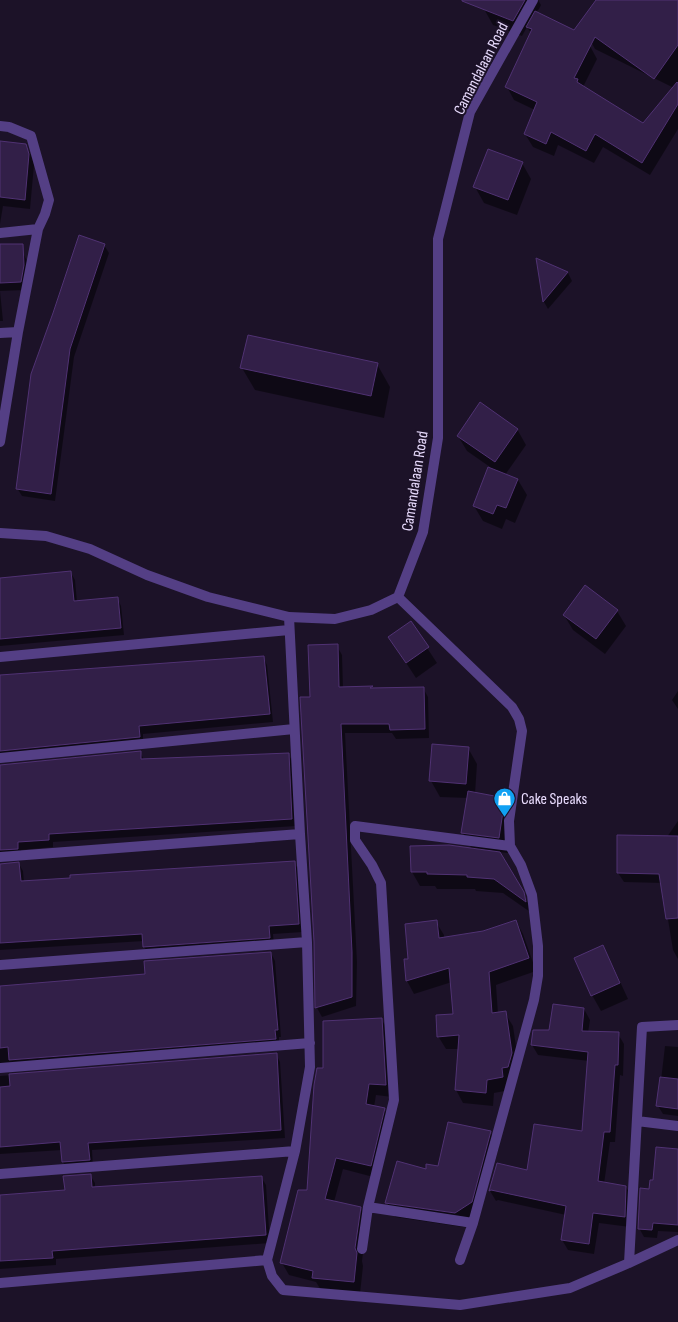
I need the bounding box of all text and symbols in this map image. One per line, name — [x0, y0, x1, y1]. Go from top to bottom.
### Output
street label: Camandalaan Road — [450, 19, 513, 118]
street label: Camandalaan Road — [398, 430, 433, 533]
shop icon: Cake Speaks — [493, 786, 517, 817]
place label: Cake Speaks — [521, 790, 587, 809]

